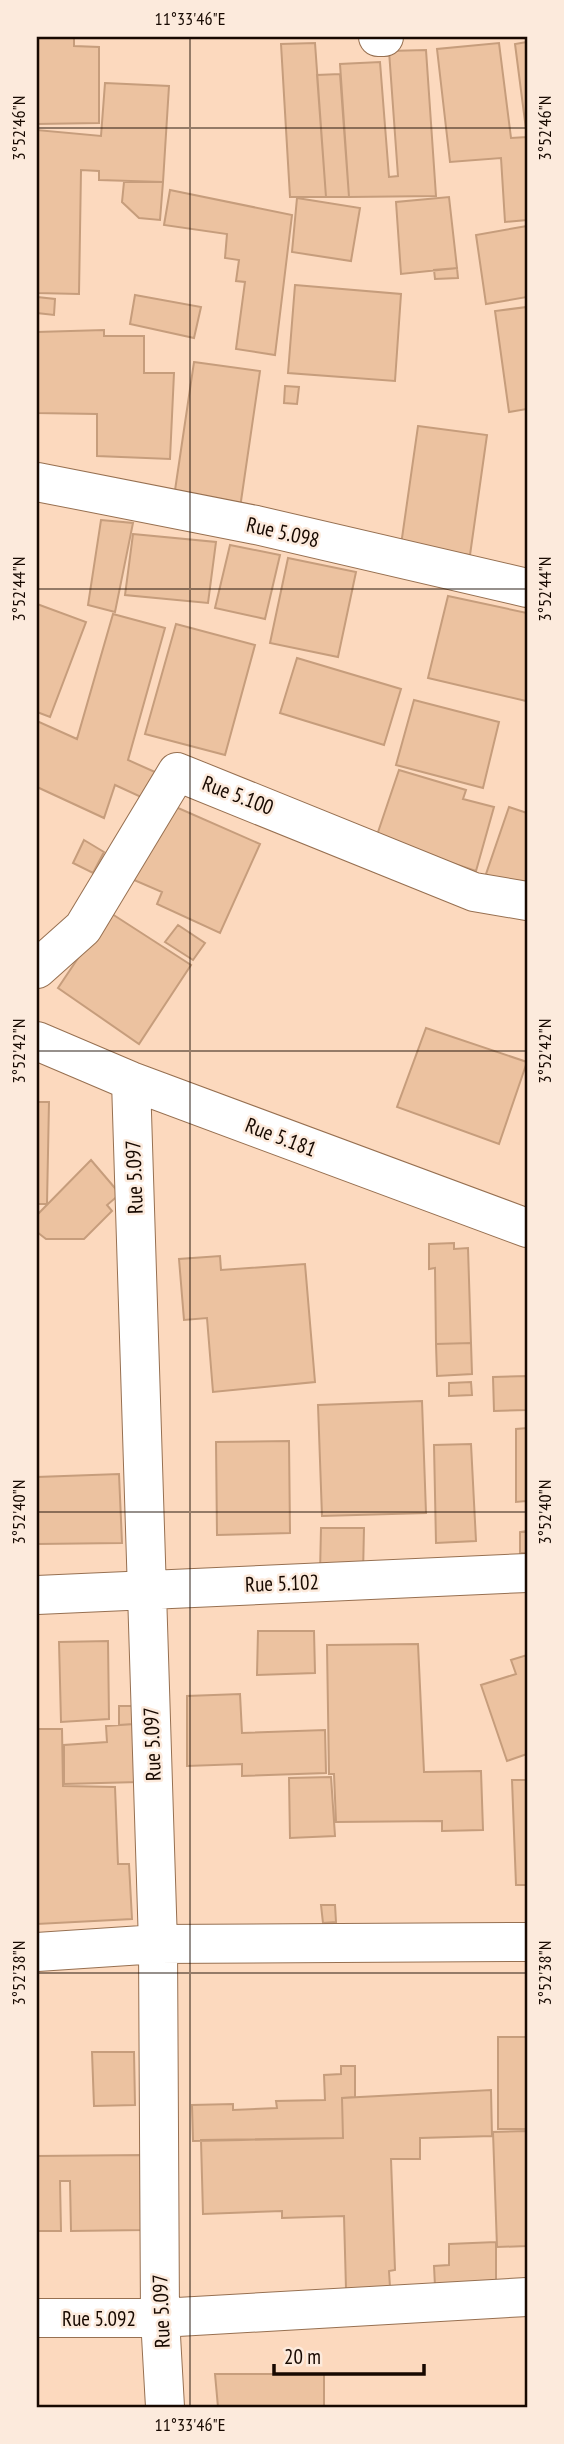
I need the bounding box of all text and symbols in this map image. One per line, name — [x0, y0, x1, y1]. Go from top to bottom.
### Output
text: 11°33'46"E — [155, 7, 225, 30]
text: 3°52'46"N — [7, 96, 30, 160]
text: 3°52'46"N — [533, 96, 556, 160]
street label: Rue 5.098 — [244, 511, 322, 553]
text: 3°52'44"N — [7, 557, 30, 621]
text: 3°52'44"N — [533, 557, 556, 621]
street label: Rue 5.100 — [199, 769, 277, 821]
text: 3°52'42"N — [7, 1019, 30, 1083]
text: 3°52'42"N — [533, 1019, 556, 1083]
street label: Rue 5.181 — [242, 1111, 320, 1163]
street label: Rue 5.097 — [119, 1140, 149, 1214]
text: 3°52'40"N — [7, 1480, 30, 1544]
text: 3°52'40"N — [533, 1480, 556, 1544]
street label: Rue 5.102 — [245, 1568, 319, 1598]
street label: Rue 5.097 — [137, 1707, 167, 1781]
text: 3°52'38"N — [7, 1941, 30, 2005]
text: 3°52'38"N — [533, 1941, 556, 2005]
street label: Rue 5.097 — [146, 2274, 176, 2348]
street label: Rue 5.092 — [62, 2305, 136, 2332]
scale bar — [274, 2332, 424, 2376]
text: 20 m — [284, 2343, 321, 2370]
text: 11°33'46"E — [155, 2413, 225, 2436]

